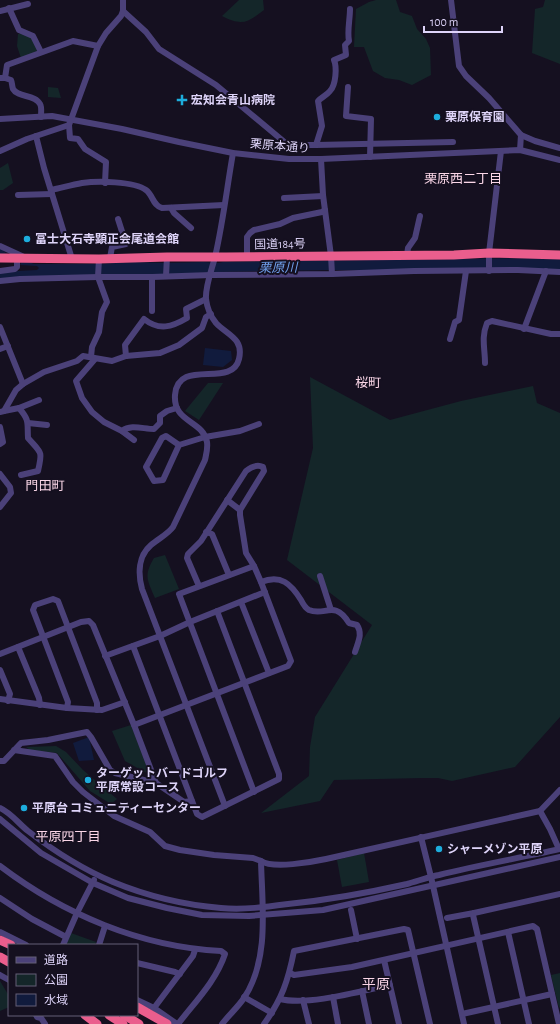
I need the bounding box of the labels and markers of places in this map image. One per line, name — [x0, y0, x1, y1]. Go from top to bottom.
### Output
place label: 宏知会青山病院 — [191, 93, 275, 106]
marker: 宏知会青山病院 — [176, 94, 188, 106]
place label: 栗原保育園 — [445, 110, 505, 123]
marker: 栗原保育園 — [432, 112, 442, 122]
place label: 冨士大石寺顕正会尾道会館 — [35, 232, 179, 245]
marker: 冨士大石寺顕正会尾道会館 — [22, 234, 32, 244]
place label: ターゲットバードゴルフ 平原常設コース — [96, 766, 228, 793]
marker: ターゲットバードゴルフ 平原常設コース — [83, 775, 93, 785]
place label: 平原台 コミュニティーセンター — [32, 801, 201, 814]
marker: 平原台 コミュニティーセンター — [19, 803, 29, 813]
place label: シャーメゾン平原 — [447, 842, 543, 855]
marker: シャーメゾン平原 — [434, 844, 444, 854]

